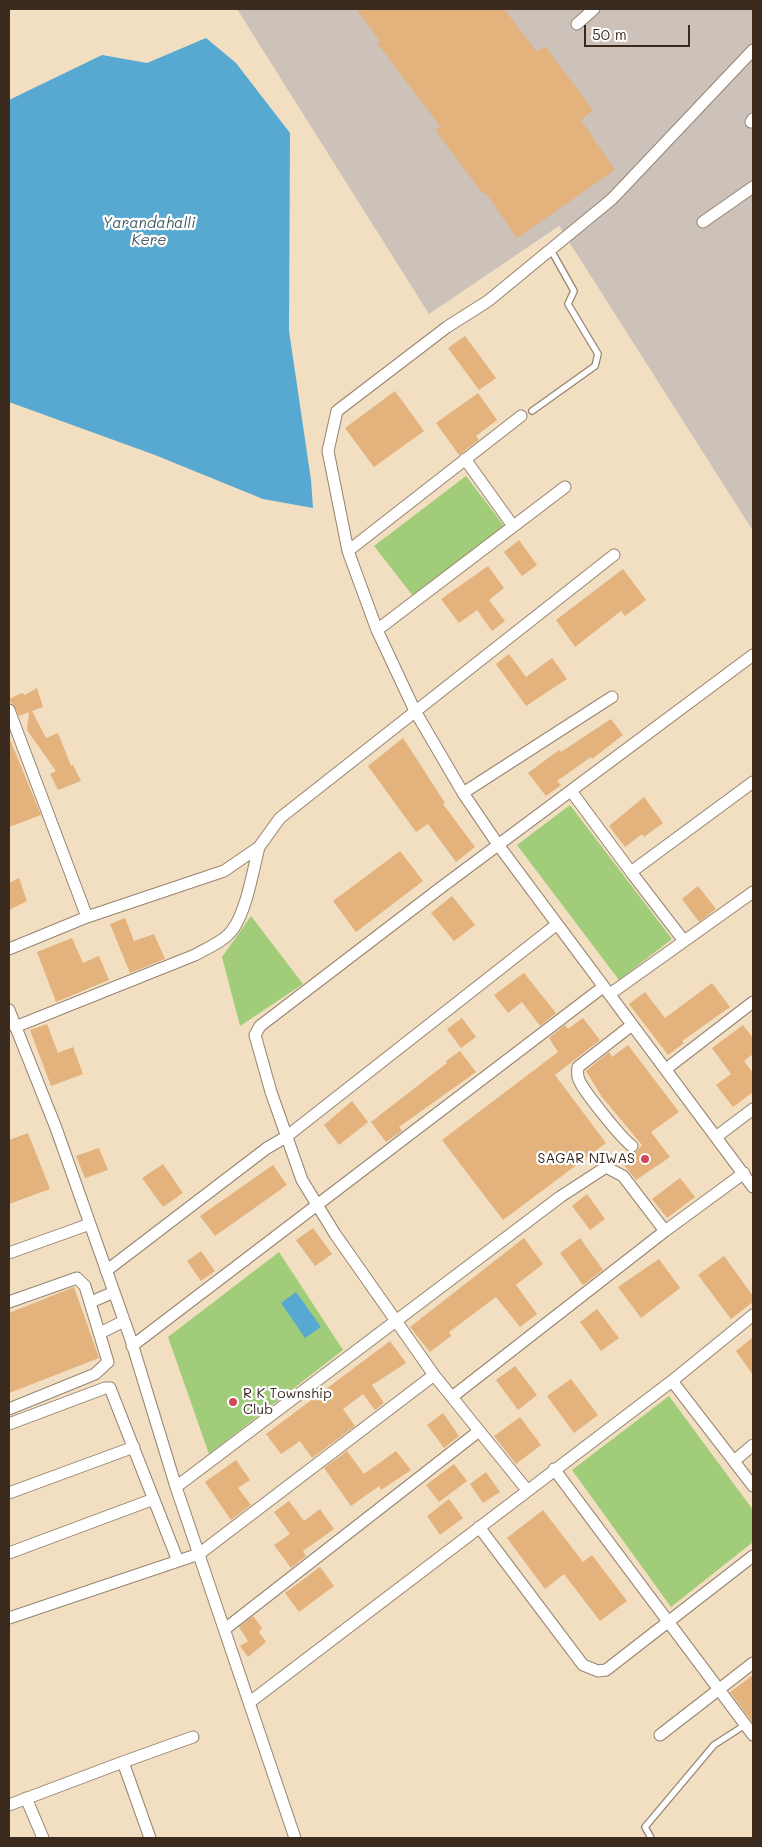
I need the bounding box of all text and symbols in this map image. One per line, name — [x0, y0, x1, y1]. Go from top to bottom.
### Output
scale bar — [587, 15, 693, 47]
text: 50 m — [592, 24, 627, 44]
water label: Yarandahalli Kere — [102, 214, 196, 249]
place label: SAGAR NIWAS — [538, 1151, 635, 1167]
marker: SAGAR NIWAS — [639, 1153, 651, 1165]
place label: R K Township Club — [243, 1386, 332, 1418]
marker: R K Township Club — [227, 1396, 239, 1408]

